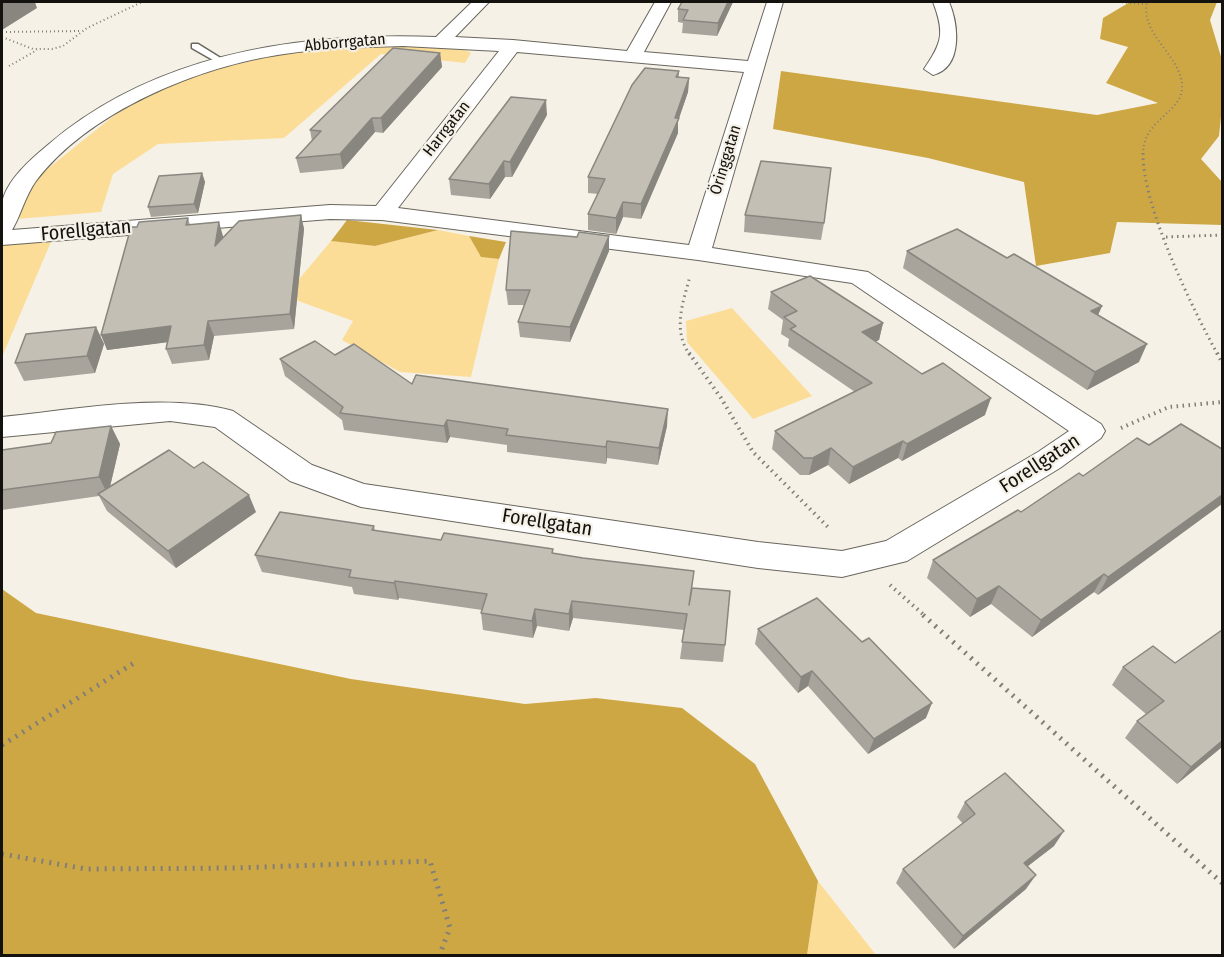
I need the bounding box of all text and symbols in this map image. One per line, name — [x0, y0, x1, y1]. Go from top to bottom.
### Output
street label: Abborrgatan — [304, 30, 386, 56]
street label: Harrgatan — [419, 98, 475, 160]
street label: Öringgatan — [706, 123, 746, 197]
street label: Forellgatan — [40, 215, 132, 247]
street label: Forellgatan — [995, 429, 1085, 499]
street label: Forellgatan — [500, 504, 594, 542]

